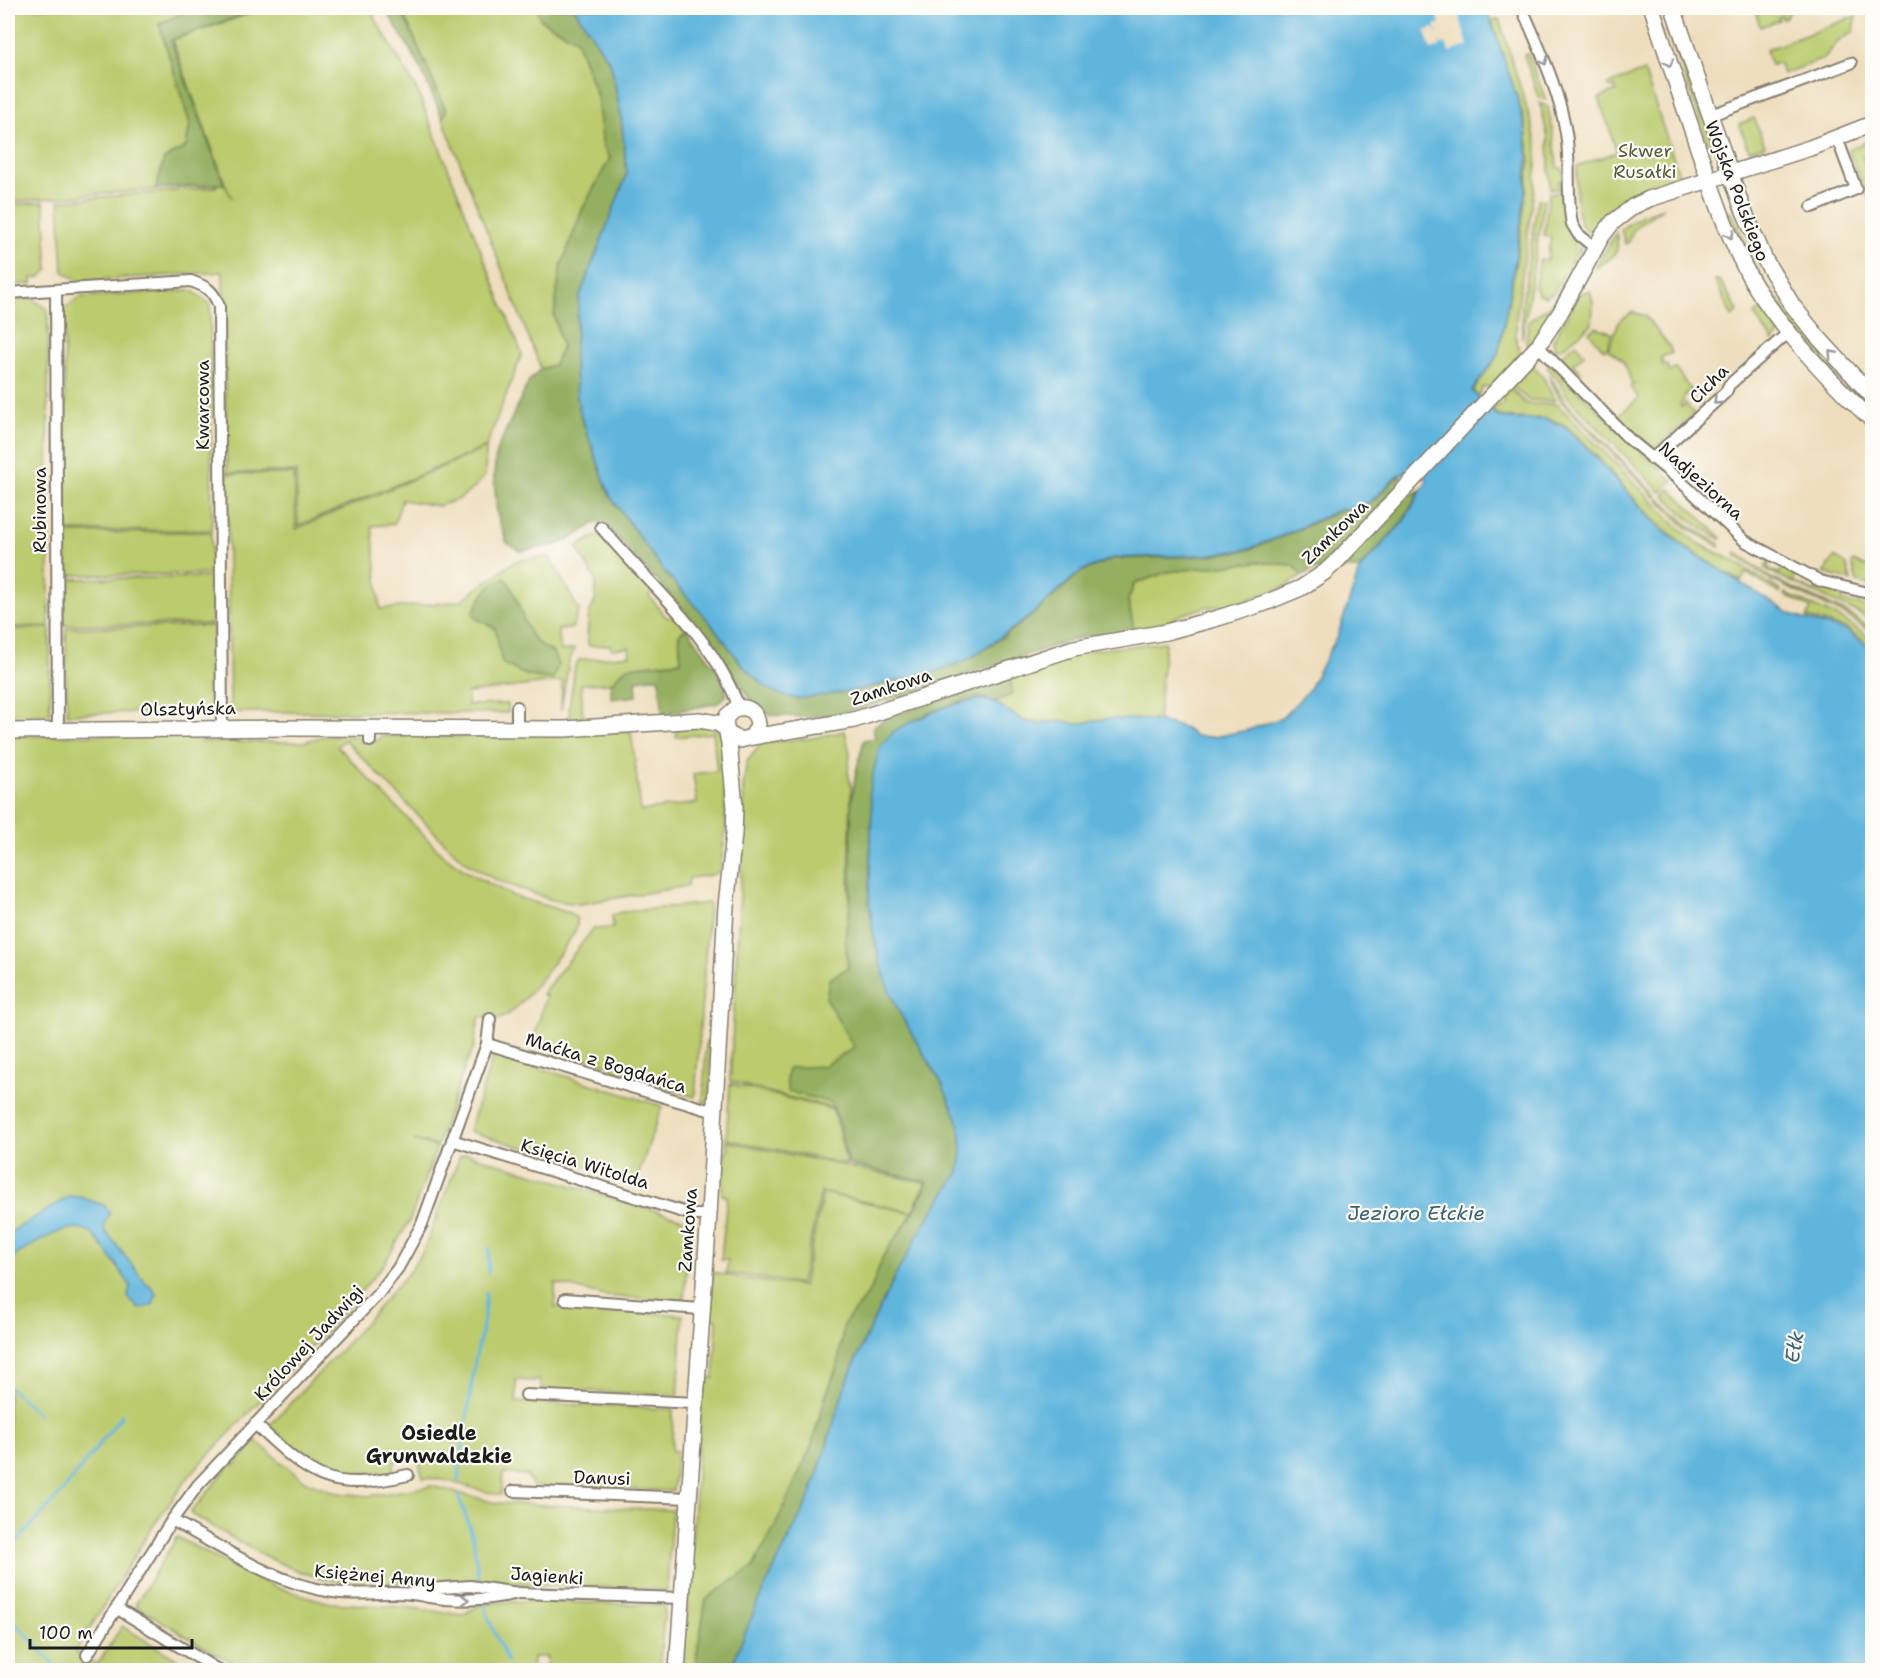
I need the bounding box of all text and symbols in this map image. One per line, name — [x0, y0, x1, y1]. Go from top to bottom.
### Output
one-way arrow — [1537, 55, 1549, 66]
one-way arrow — [1662, 58, 1675, 68]
street label: Wojska Polskiego — [1699, 117, 1775, 265]
park label: Skwer Rusałki — [1613, 139, 1677, 184]
one-way arrow — [1723, 229, 1735, 240]
one-way arrow — [1828, 350, 1839, 361]
street label: Cicha — [1684, 359, 1734, 409]
street label: Kwarcowa — [191, 360, 215, 450]
one-way arrow — [1713, 394, 1723, 405]
street label: Nadjeziorna — [1653, 436, 1749, 526]
street label: Rubinowa — [28, 467, 52, 553]
street label: Zamkowa — [1297, 494, 1373, 570]
street label: Zamkowa — [847, 663, 935, 711]
street label: Olsztyńska — [140, 696, 236, 722]
street label: Maćka z Bogdańca — [523, 1027, 689, 1099]
street label: Księcia Witolda — [518, 1133, 652, 1195]
street label: Zamkowa — [673, 1187, 703, 1273]
water label: Jezioro Ełckie — [1347, 1200, 1485, 1226]
street label: Królowej Jadwigi — [249, 1280, 369, 1406]
water label: Ełk — [1778, 1329, 1810, 1365]
district label: Osiedle Grunwaldzkie — [366, 1420, 512, 1469]
street label: Danusi — [573, 1465, 631, 1491]
street label: Księżnej Anny — [313, 1559, 437, 1593]
street label: Jagienki — [510, 1561, 584, 1591]
one-way arrow — [460, 1593, 469, 1606]
scale bar — [30, 1612, 192, 1650]
text: 100 m — [39, 1621, 93, 1645]

